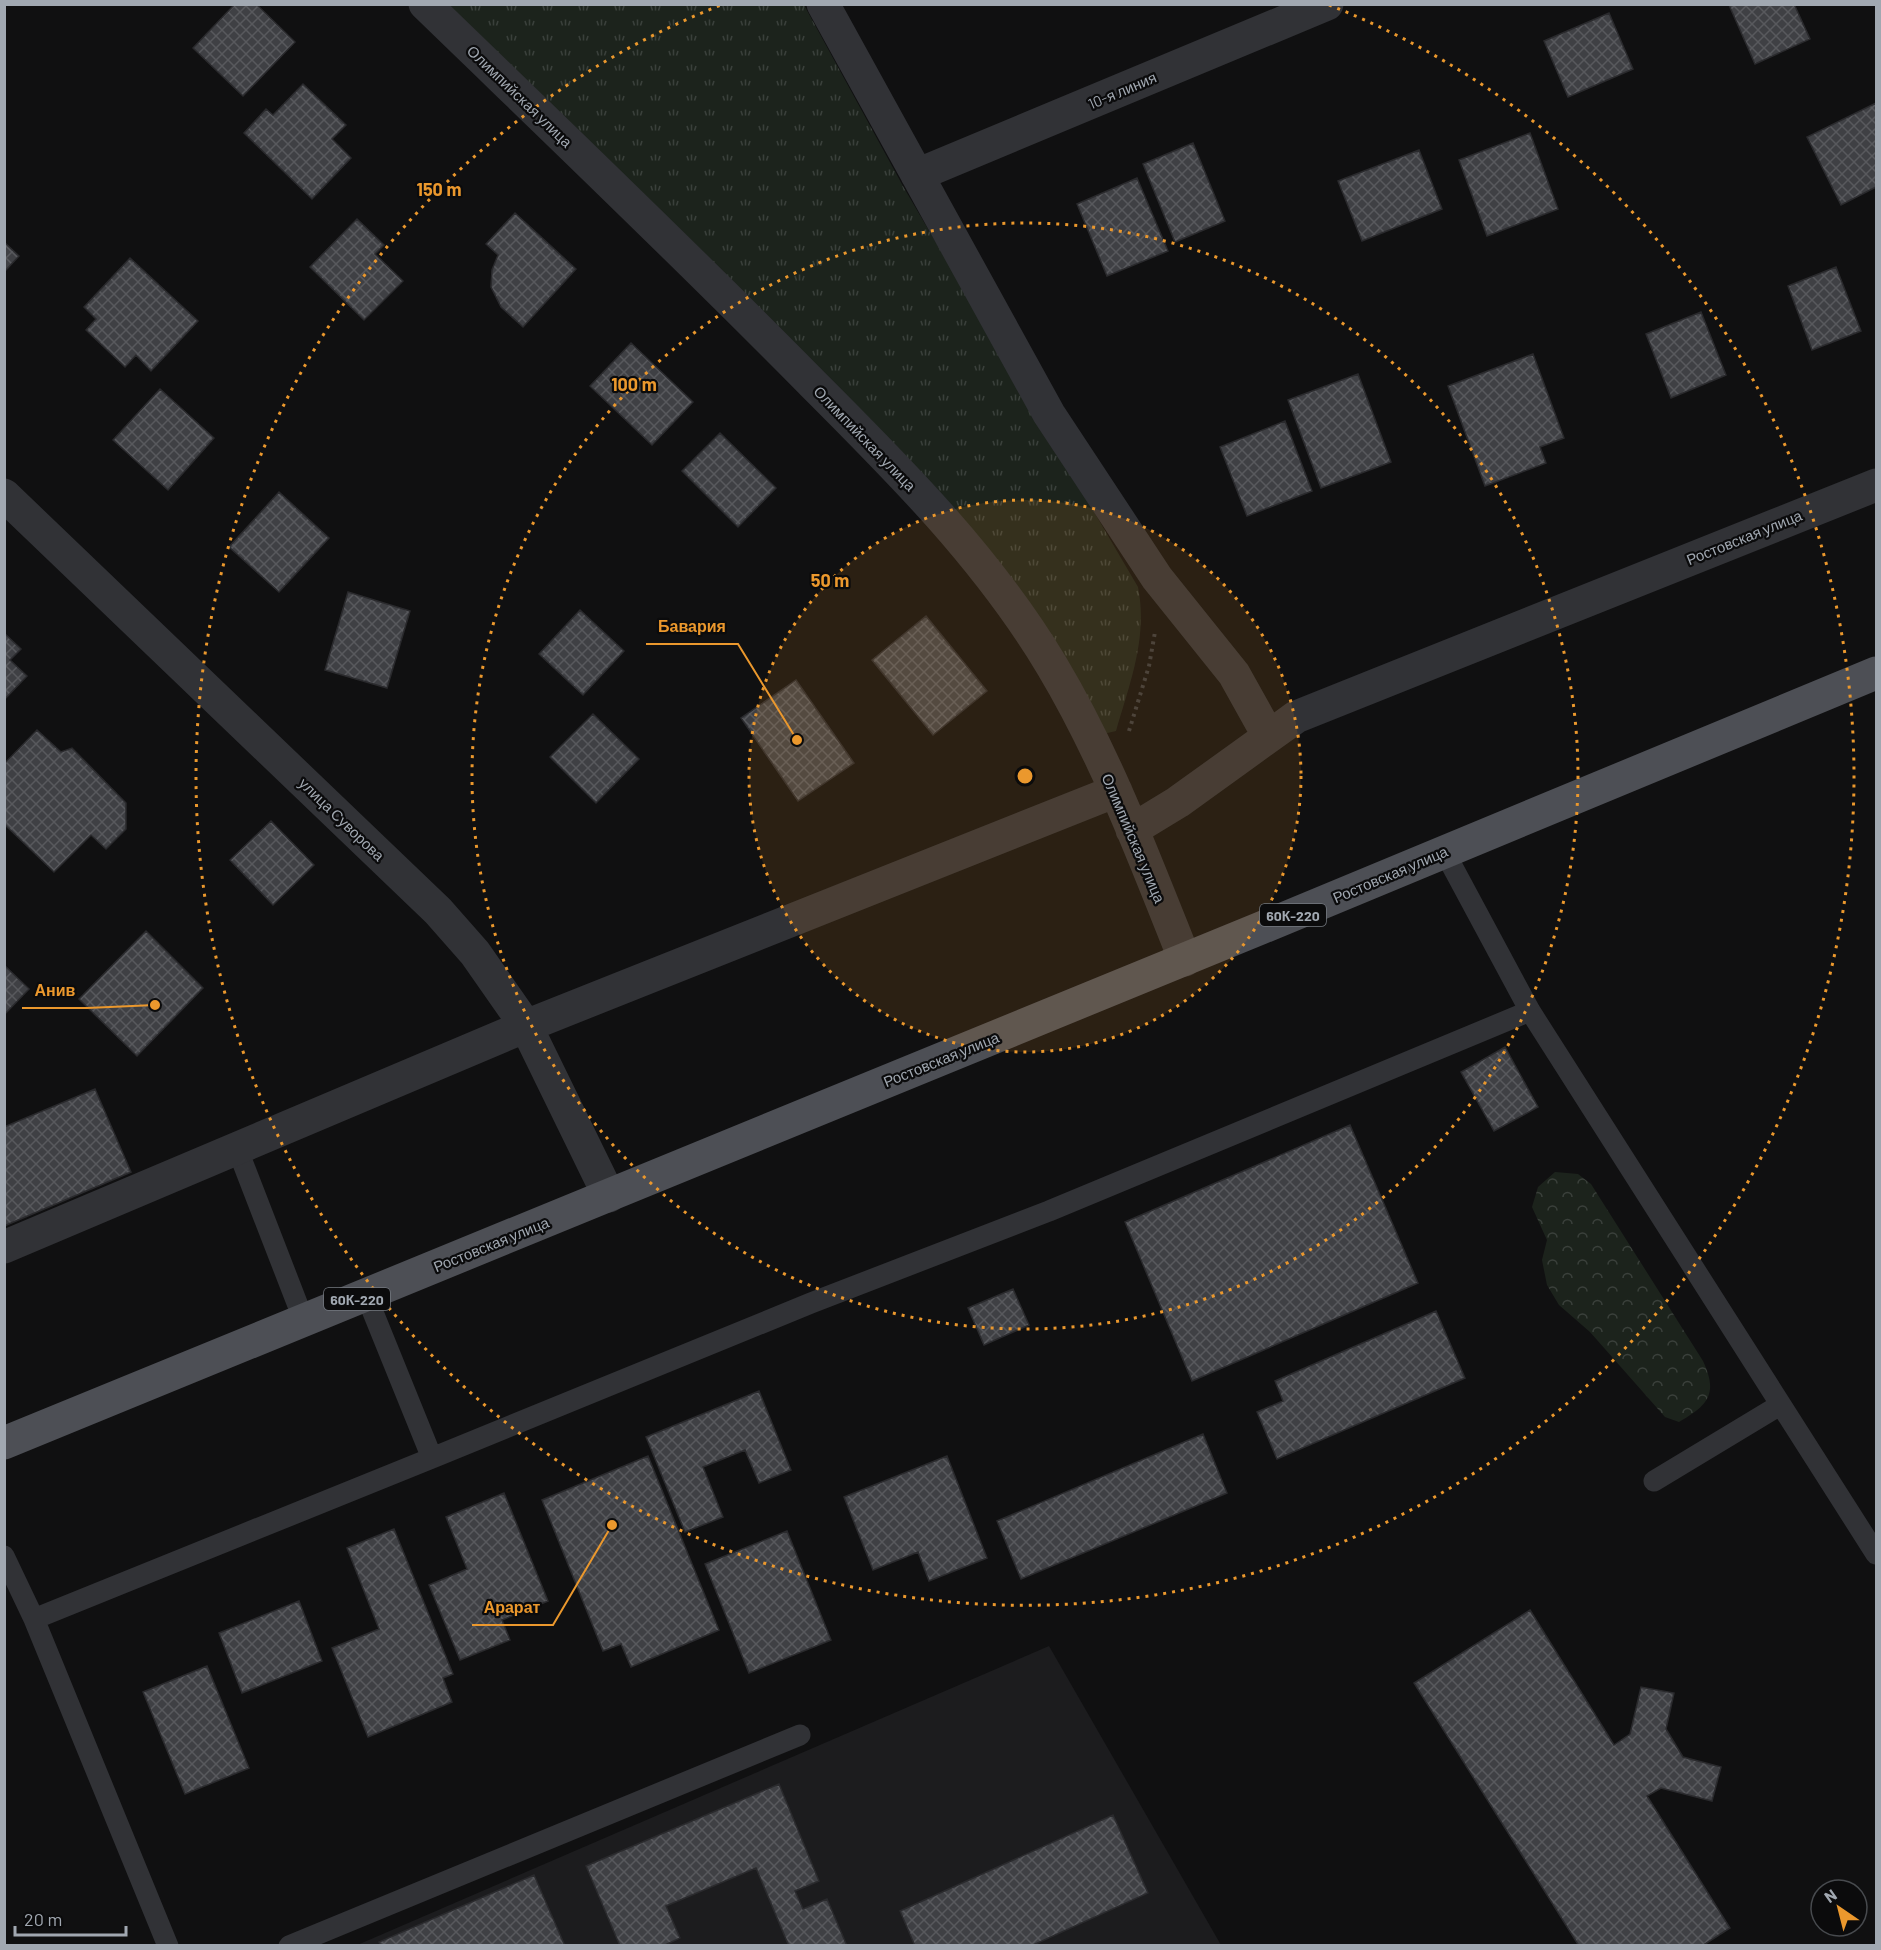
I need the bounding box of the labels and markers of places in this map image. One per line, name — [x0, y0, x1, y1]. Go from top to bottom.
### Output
callout: Бавария — [646, 610, 738, 644]
centre of rings — [1015, 766, 1035, 786]
callout: Анив — [22, 974, 87, 1008]
callout: Арарат — [472, 1591, 553, 1625]

